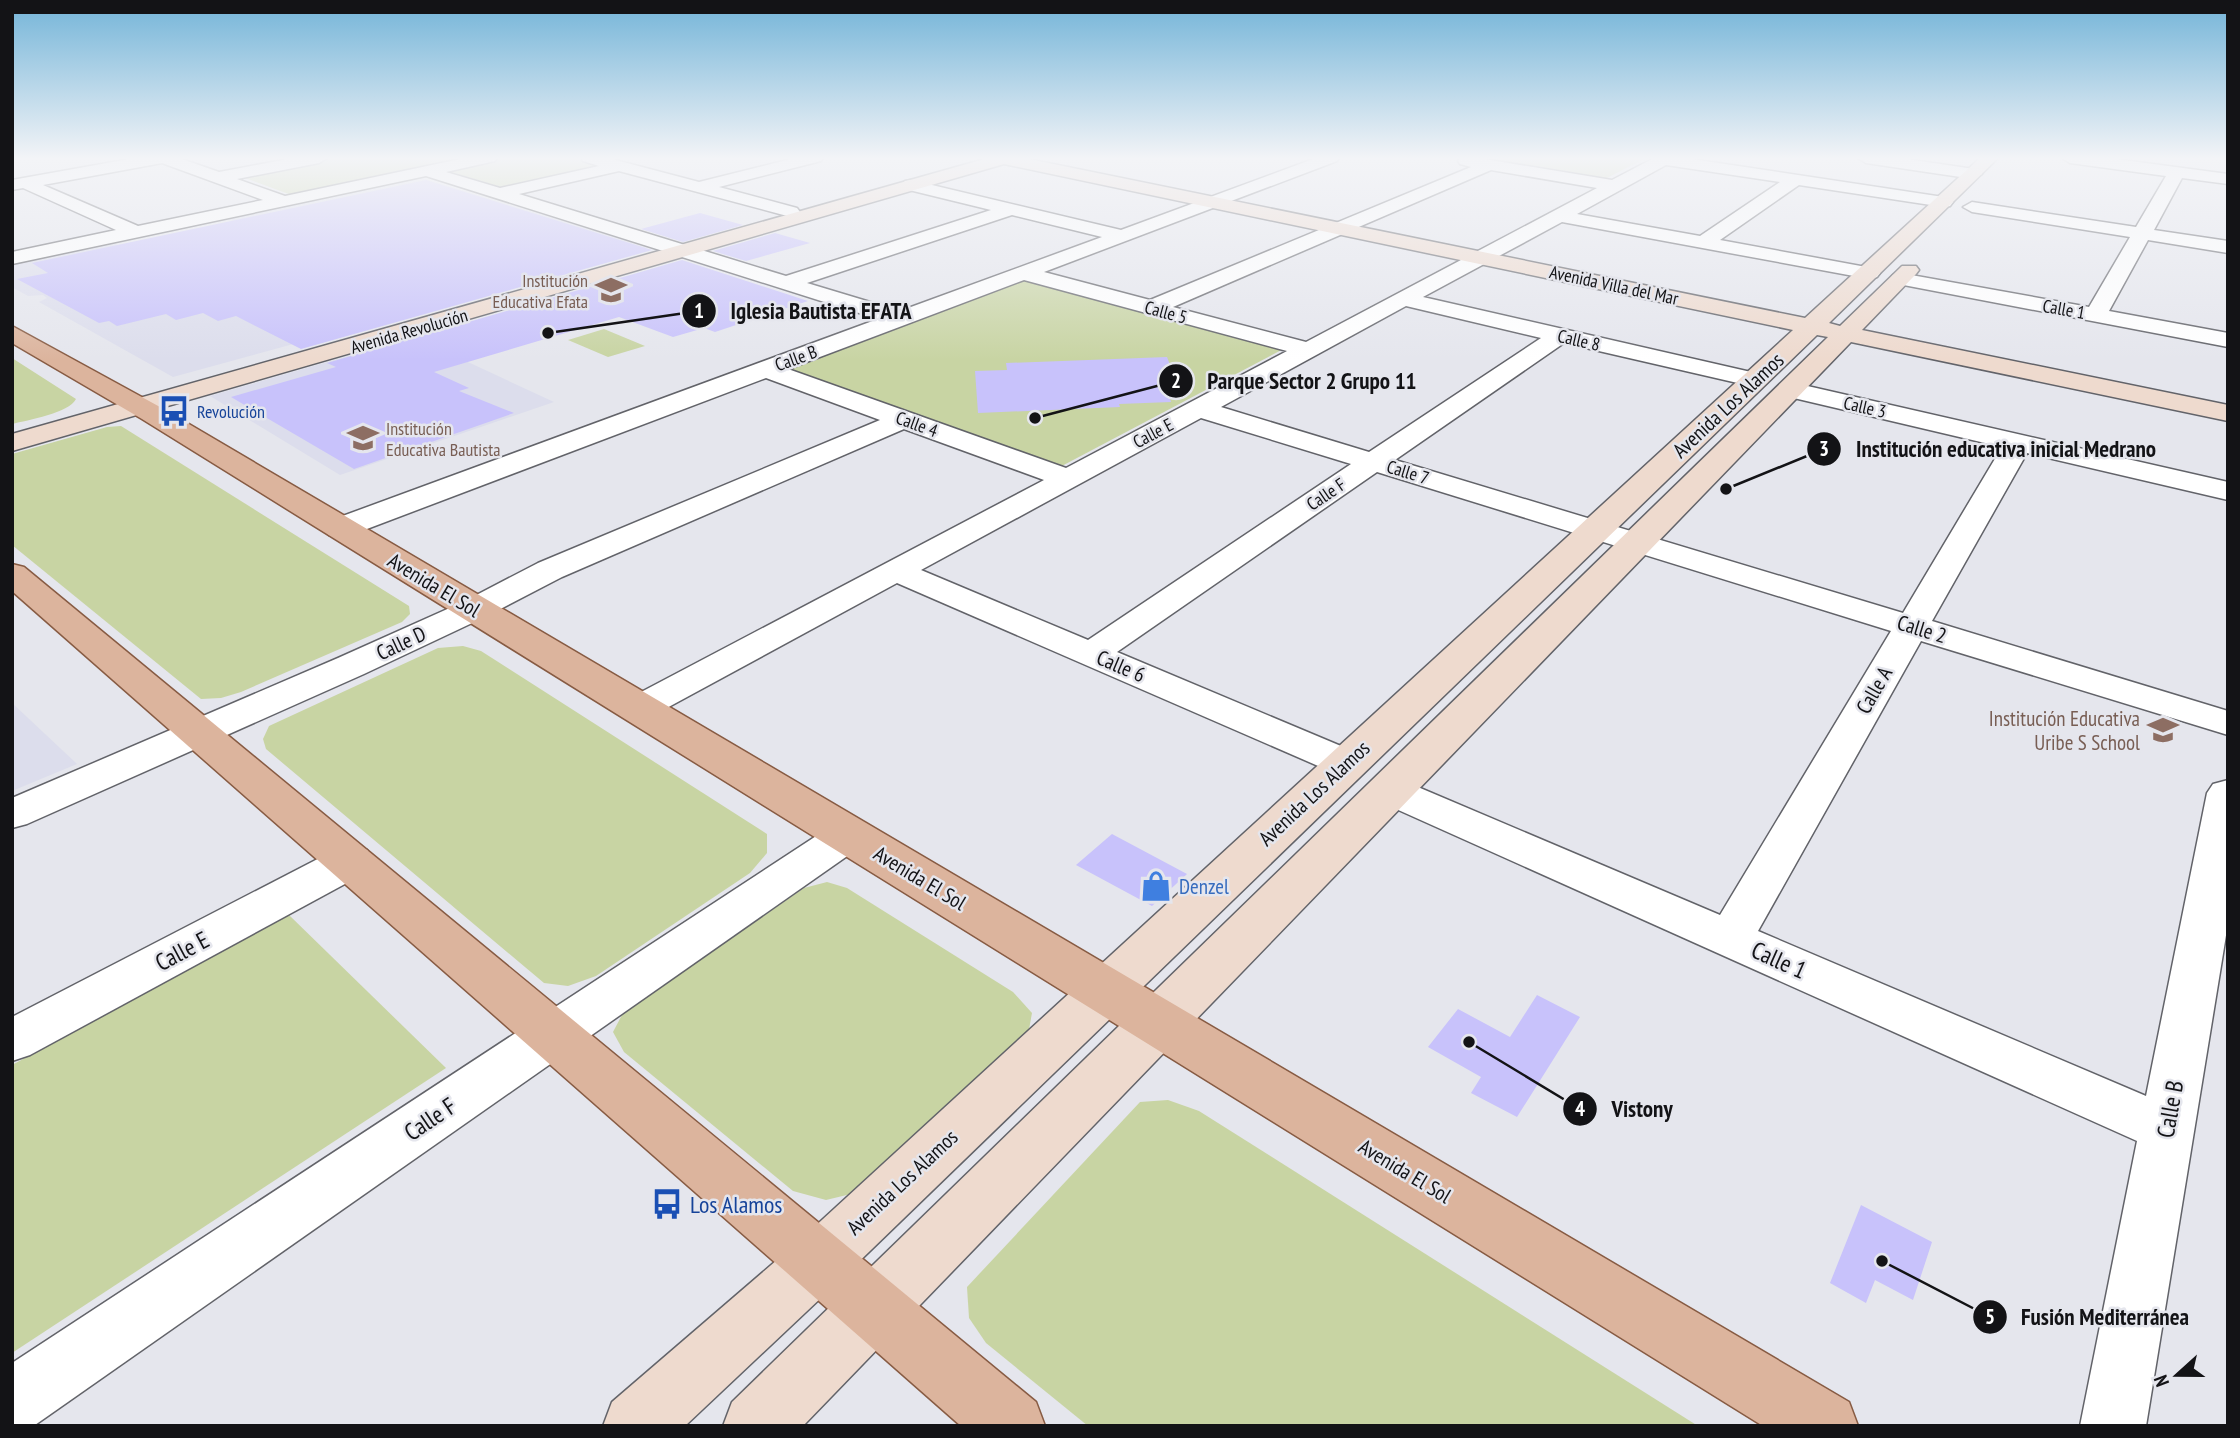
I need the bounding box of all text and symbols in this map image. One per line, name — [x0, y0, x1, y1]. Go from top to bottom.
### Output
street label: Avenida Villa del Mar — [1548, 260, 1681, 310]
place label: Institución Educativa Efata — [493, 269, 588, 313]
school or university icon: Institución Educativa Efata — [594, 273, 628, 307]
callout: Iglesia Bautista EFATA — [682, 289, 926, 333]
street label: Calle 1 — [2041, 294, 2087, 324]
street label: Calle 5 — [1142, 295, 1190, 329]
text: Iglesia Bautista EFATA — [731, 296, 912, 325]
text: 1 — [694, 297, 704, 324]
street label: Avenida Revolución — [348, 303, 470, 359]
street label: Calle 8 — [1555, 324, 1603, 356]
street label: Calle B — [772, 340, 820, 376]
street label: Avenida Los Alamos — [1667, 346, 1789, 464]
callout: Parque Sector 2 Grupo 11 — [1158, 359, 1431, 403]
text: Parque Sector 2 Grupo 11 — [1207, 366, 1417, 395]
text: 2 — [1171, 367, 1181, 394]
street label: Calle 3 — [1841, 391, 1889, 423]
bus stop icon: Revolución — [157, 394, 191, 428]
place label: Revolución — [197, 400, 265, 423]
street label: Calle 4 — [893, 406, 941, 442]
street label: Calle E — [1129, 413, 1177, 453]
place label: Institución Educativa Bautista — [386, 417, 500, 461]
school or university icon: Institución Educativa Bautista — [346, 421, 380, 455]
callout: Institución educativa inicial Medrano — [1807, 427, 2170, 471]
text: Institución educativa inicial Medrano — [1856, 434, 2156, 463]
text: 3 — [1819, 435, 1829, 462]
street label: Calle 7 — [1384, 455, 1432, 489]
street label: Calle F — [1302, 473, 1350, 515]
street label: Avenida El Sol — [383, 547, 485, 623]
street label: Calle 2 — [1894, 609, 1950, 649]
street label: Calle D — [372, 620, 430, 666]
street label: Calle 6 — [1093, 644, 1149, 688]
street label: Calle A — [1850, 662, 1898, 718]
place label: Institución Educativa Uribe S School — [1989, 705, 2140, 756]
school or university icon: Institución Educativa Uribe S School — [2146, 713, 2180, 747]
street label: Avenida Los Alamos — [1253, 734, 1375, 852]
street label: Avenida El Sol — [869, 840, 971, 916]
shop icon: Denzel — [1139, 869, 1173, 903]
place label: Denzel — [1179, 873, 1229, 900]
street label: Calle E — [150, 924, 214, 978]
street label: Calle 1 — [1747, 934, 1811, 986]
street label: Calle B — [2150, 1078, 2190, 1140]
callout: Vistony — [1562, 1087, 1686, 1131]
street label: Calle F — [398, 1090, 462, 1148]
text: Vistony — [1610, 1094, 1673, 1123]
text: 4 — [1575, 1095, 1585, 1122]
street label: Avenida Los Alamos — [841, 1123, 963, 1241]
street label: Avenida El Sol — [1354, 1133, 1456, 1209]
bus stop icon: Los Alamos — [650, 1187, 684, 1221]
place label: Los Alamos — [690, 1189, 782, 1220]
callout: Fusión Mediterránea — [1972, 1295, 2203, 1339]
text: Fusión Mediterránea — [2021, 1302, 2189, 1331]
text: 5 — [1985, 1303, 1995, 1330]
north arrow — [2142, 1340, 2212, 1410]
text: N — [2148, 1372, 2174, 1390]

